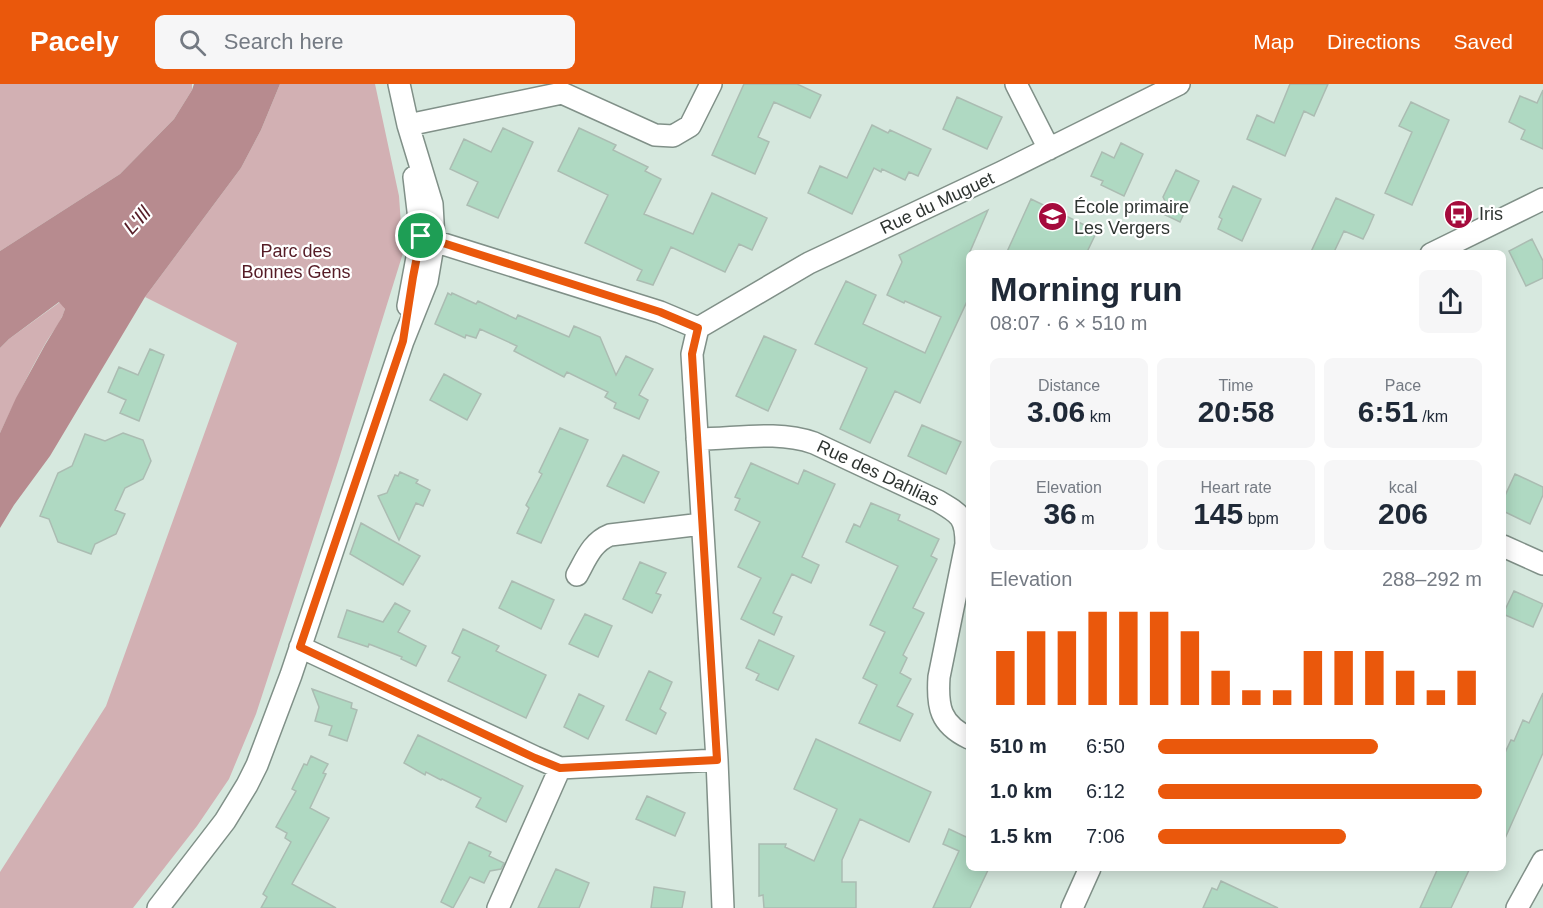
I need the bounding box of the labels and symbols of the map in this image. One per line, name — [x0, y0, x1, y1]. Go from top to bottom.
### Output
street label: Rue du Muguet — [877, 168, 997, 238]
place label: École primaire Les Vergers — [1074, 197, 1189, 238]
bus stop icon: Iris — [1442, 198, 1474, 230]
water label: L'Ill — [119, 201, 155, 238]
school or university icon: École primaire Les Vergers — [1037, 201, 1069, 233]
place label: Iris — [1479, 204, 1503, 224]
pin — [395, 210, 446, 261]
park label: Parc des Bonnes Gens — [241, 241, 351, 282]
street label: Rue des Dahlias — [814, 436, 942, 510]

